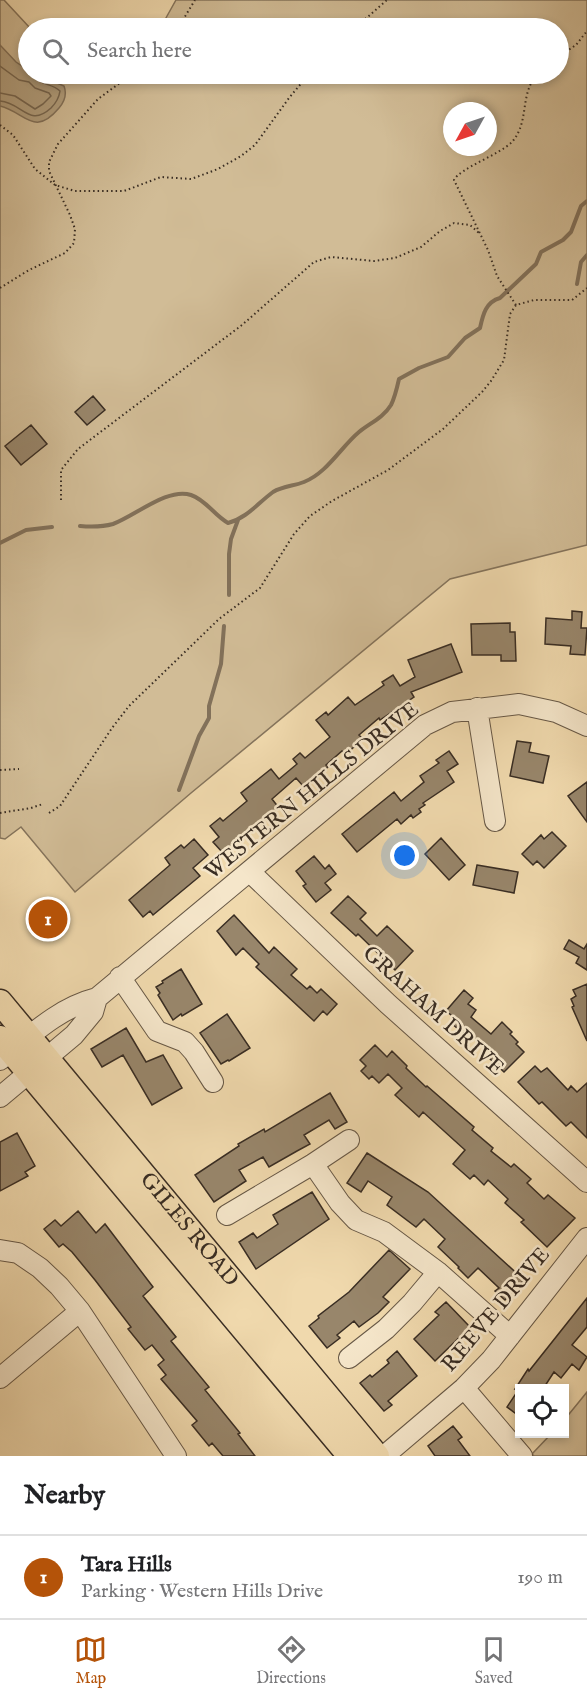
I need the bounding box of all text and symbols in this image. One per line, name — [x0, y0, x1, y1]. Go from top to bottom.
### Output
search box — [18, 18, 569, 84]
icon: search — [39, 35, 72, 68]
text: Search here — [87, 37, 192, 65]
north arrow — [443, 102, 497, 156]
street label: WESTERN HILLS DRIVE — [199, 696, 425, 886]
your location — [390, 841, 419, 870]
pin: 1 — [28, 896, 68, 942]
street label: GRAHAM DRIVE — [356, 940, 510, 1082]
street label: GILES ROAD — [133, 1167, 245, 1293]
street label: REEVE DRIVE — [436, 1242, 556, 1378]
map controls — [515, 1384, 569, 1438]
button: locate — [515, 1384, 569, 1438]
text: Nearby — [24, 1479, 105, 1512]
text: Tara Hills — [81, 1551, 172, 1579]
text: 1 — [40, 1565, 47, 1590]
text: 190 m — [517, 1565, 563, 1590]
text: Parking · Western Hills Drive — [81, 1579, 323, 1604]
tab: Map — [74, 1633, 107, 1689]
tab: Directions — [256, 1633, 326, 1689]
tab: Saved — [475, 1633, 513, 1689]

